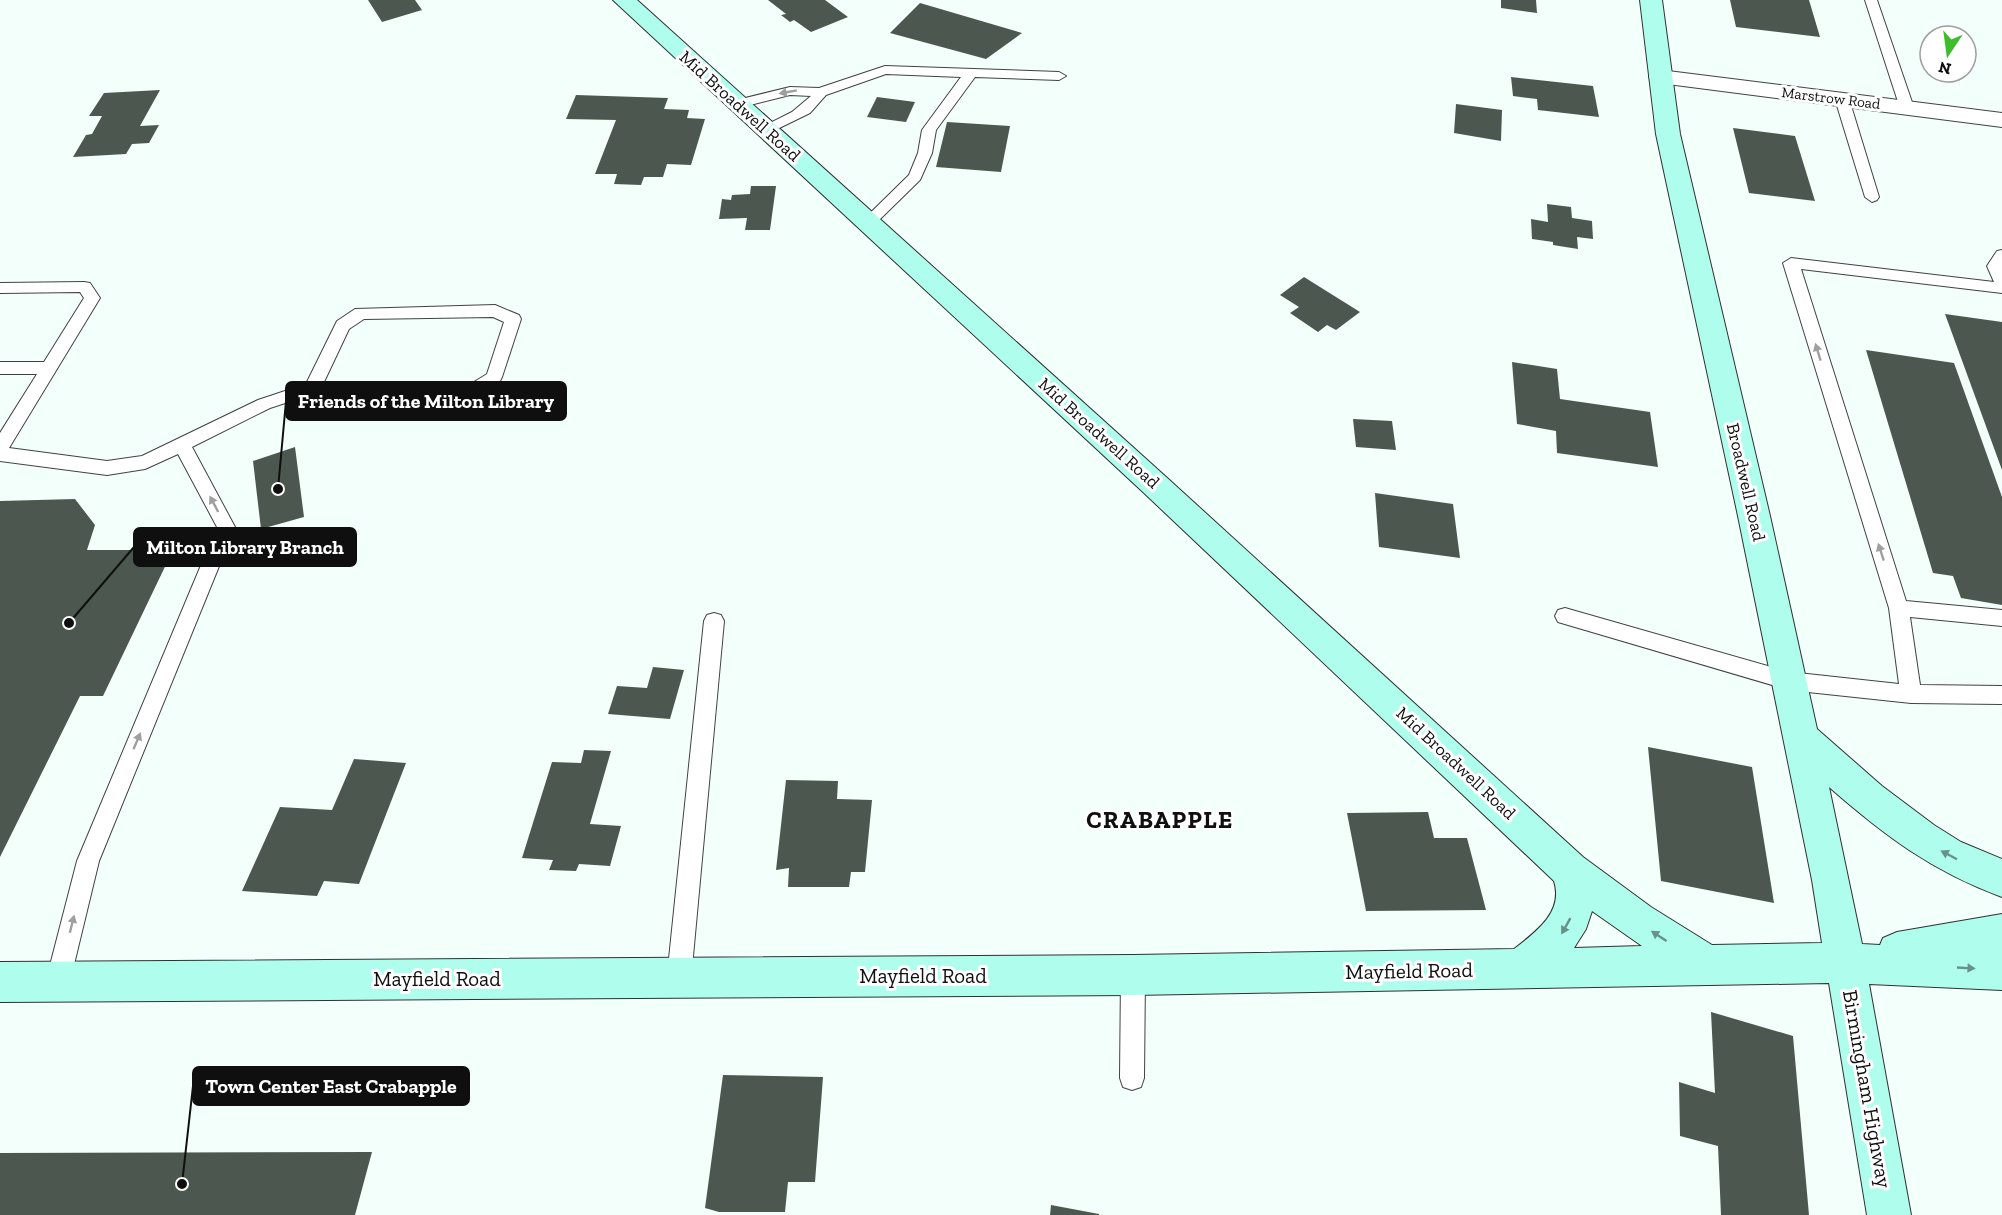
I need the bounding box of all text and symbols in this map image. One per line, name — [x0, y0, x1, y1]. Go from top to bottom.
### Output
north arrow — [1918, 24, 1978, 84]
street label: Mid Broadwell Road — [675, 46, 805, 166]
text: N — [1937, 58, 1953, 79]
street label: Marstrow Road — [1781, 83, 1882, 113]
one-way arrow — [778, 88, 797, 97]
one-way arrow — [1812, 343, 1822, 361]
street label: Mid Broadwell Road — [1034, 373, 1164, 493]
callout: Friends of the Milton Library — [286, 382, 566, 420]
text: Friends of the Milton Library — [298, 389, 555, 413]
street label: Broadwell Road — [1722, 421, 1770, 543]
one-way arrow — [209, 495, 219, 512]
callout: Milton Library Branch — [134, 528, 356, 566]
text: Milton Library Branch — [146, 535, 344, 559]
one-way arrow — [1876, 543, 1886, 561]
street label: Mid Broadwell Road — [1392, 702, 1520, 824]
one-way arrow — [133, 732, 142, 750]
district label: CRABAPPLE — [1086, 805, 1234, 834]
one-way arrow — [1940, 850, 1957, 860]
one-way arrow — [67, 915, 77, 933]
one-way arrow — [1561, 918, 1571, 935]
one-way arrow — [1651, 930, 1667, 941]
street label: Mayfield Road — [1345, 957, 1473, 984]
street label: Mayfield Road — [859, 963, 987, 988]
one-way arrow — [1957, 964, 1976, 973]
street label: Mayfield Road — [373, 966, 501, 991]
street label: Birmingham Highway — [1838, 988, 1897, 1190]
callout: Town Center East Crabapple — [193, 1067, 469, 1105]
text: Town Center East Crabapple — [205, 1074, 457, 1098]

